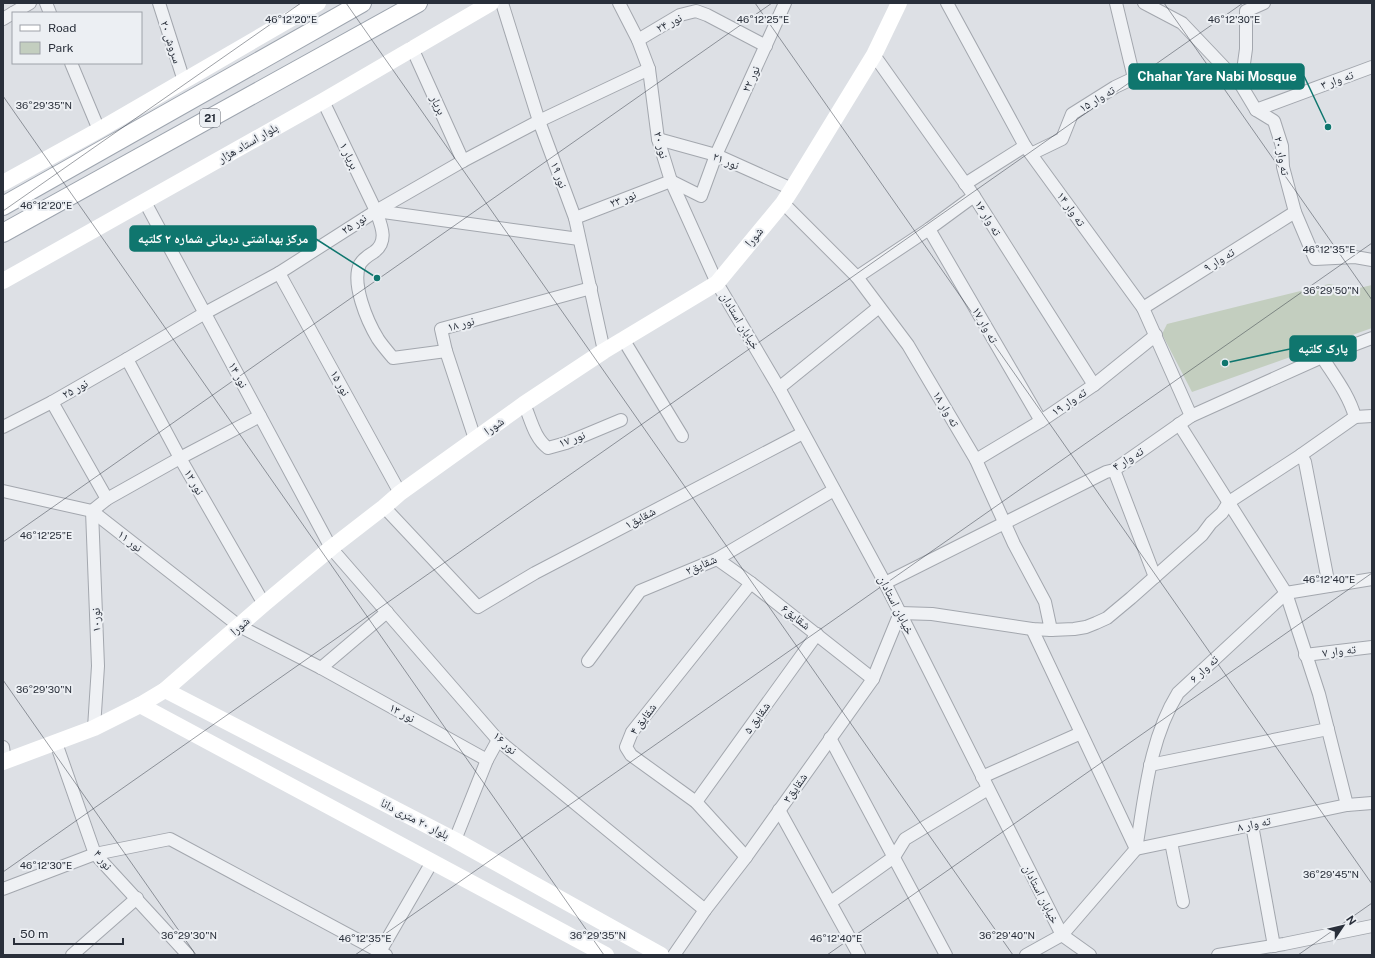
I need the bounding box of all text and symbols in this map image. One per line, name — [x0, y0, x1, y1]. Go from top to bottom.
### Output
street label: نور ۲۴ — [654, 11, 684, 35]
legend — [12, 12, 142, 64]
text: 46°12'20"E — [265, 13, 317, 25]
text: 46°12'25"E — [737, 13, 789, 25]
text: 46°12'30"E — [1208, 13, 1260, 25]
street label: سروش ۲۰ — [158, 19, 185, 65]
text: Road — [48, 21, 76, 35]
text: Park — [48, 41, 74, 55]
street label: نور ۲۲ — [739, 64, 763, 94]
callout: Chahar Yare Nabi Mosque — [1129, 64, 1304, 89]
street label: ته وار ۳ — [1319, 67, 1356, 92]
text: Chahar Yare Nabi Mosque — [1137, 69, 1297, 84]
street label: ته وار ۱۵ — [1077, 83, 1118, 115]
street label: بریار — [427, 92, 449, 117]
text: 36°29'35"N — [16, 99, 72, 111]
road number: 21 — [200, 109, 220, 127]
street label: بلوار استاد هژار — [215, 120, 281, 167]
street label: نور ۲۰ — [651, 130, 671, 160]
street label: ته وار ۲۰ — [1271, 135, 1293, 177]
street label: بریار ۱ — [336, 140, 361, 172]
street label: نور ۲۱ — [711, 149, 741, 173]
street label: نور ۱۹ — [548, 160, 570, 190]
street label: نور ۲۳ — [608, 188, 638, 210]
street label: ته وار ۱۴ — [1054, 189, 1088, 229]
street label: ته وار ۱۶ — [972, 198, 1005, 239]
text: 46°12'20"E — [20, 199, 72, 211]
street label: نور ۲۵ — [339, 211, 369, 237]
street label: شورا — [742, 224, 766, 250]
callout: مرکز بهداشتی درمانی شماره ۲ کلتپه — [130, 226, 316, 251]
text: مرکز بهداشتی درمانی شماره ۲ کلتپه — [138, 231, 308, 247]
text: 46°12'35"E — [1303, 243, 1355, 255]
street label: ته وار ۹ — [1201, 245, 1237, 275]
text: 36°29'50"N — [1303, 284, 1359, 296]
street label: خیابان استادان — [717, 290, 763, 353]
street label: ته وار ۱۷ — [969, 304, 1001, 346]
street label: نور ۱۸ — [446, 314, 476, 334]
callout: پارک کلتپه — [1290, 336, 1356, 361]
text: پارک کلتپه — [1298, 341, 1348, 357]
street label: نور ۱۴ — [225, 360, 251, 390]
street label: نور ۱۵ — [327, 368, 353, 398]
street label: نور ۲۵ — [60, 376, 90, 402]
street label: ته وار ۱۹ — [1049, 385, 1090, 419]
street label: ته وار ۱۸ — [930, 389, 962, 430]
street label: شورا — [481, 414, 507, 438]
street label: نور ۱۷ — [557, 428, 587, 450]
street label: ته وار ۴ — [1110, 444, 1146, 474]
street label: نور ۱۲ — [181, 467, 207, 497]
street label: شقایق۱ — [622, 504, 658, 532]
street label: نور ۱۱ — [115, 527, 145, 555]
text: 46°12'25"E — [20, 529, 72, 541]
street label: شقایق۲ — [683, 552, 719, 578]
street label: خیابان استادان — [875, 573, 917, 637]
text: 46°12'40"E — [1303, 573, 1355, 585]
street label: شقایق۶ — [779, 601, 813, 633]
street label: نور۱۰ — [89, 608, 103, 632]
street label: شورا — [227, 614, 253, 638]
street label: ته وار ۷ — [1321, 642, 1357, 660]
street label: ته وار ۶ — [1187, 652, 1222, 686]
text: 36°29'30"N — [16, 683, 72, 695]
street label: شقایق ۵ — [741, 699, 773, 737]
street label: نور ۱۳ — [387, 700, 417, 726]
street label: شقایق ۴ — [627, 700, 660, 738]
street label: نور ۱۶ — [490, 729, 520, 757]
street label: شقایق۳ — [780, 770, 810, 806]
street label: بلوار ۲۰ متری دانا — [378, 796, 452, 843]
street label: ته وار ۸ — [1236, 814, 1272, 834]
street label: نور ۴ — [91, 847, 115, 873]
text: 46°12'30"E — [20, 859, 72, 871]
street label: خیابان استادان — [1020, 862, 1062, 926]
text: 36°29'45"N — [1303, 868, 1359, 880]
north arrow — [1323, 906, 1363, 946]
text: N — [1344, 913, 1359, 927]
scale bar — [14, 920, 123, 946]
text: 50 m — [20, 927, 48, 941]
text: 36°29'30"N — [161, 929, 217, 941]
text: 36°29'35"N — [570, 929, 626, 941]
text: 36°29'40"N — [979, 929, 1035, 941]
text: 46°12'35"E — [339, 932, 391, 944]
text: 46°12'40"E — [810, 932, 862, 944]

